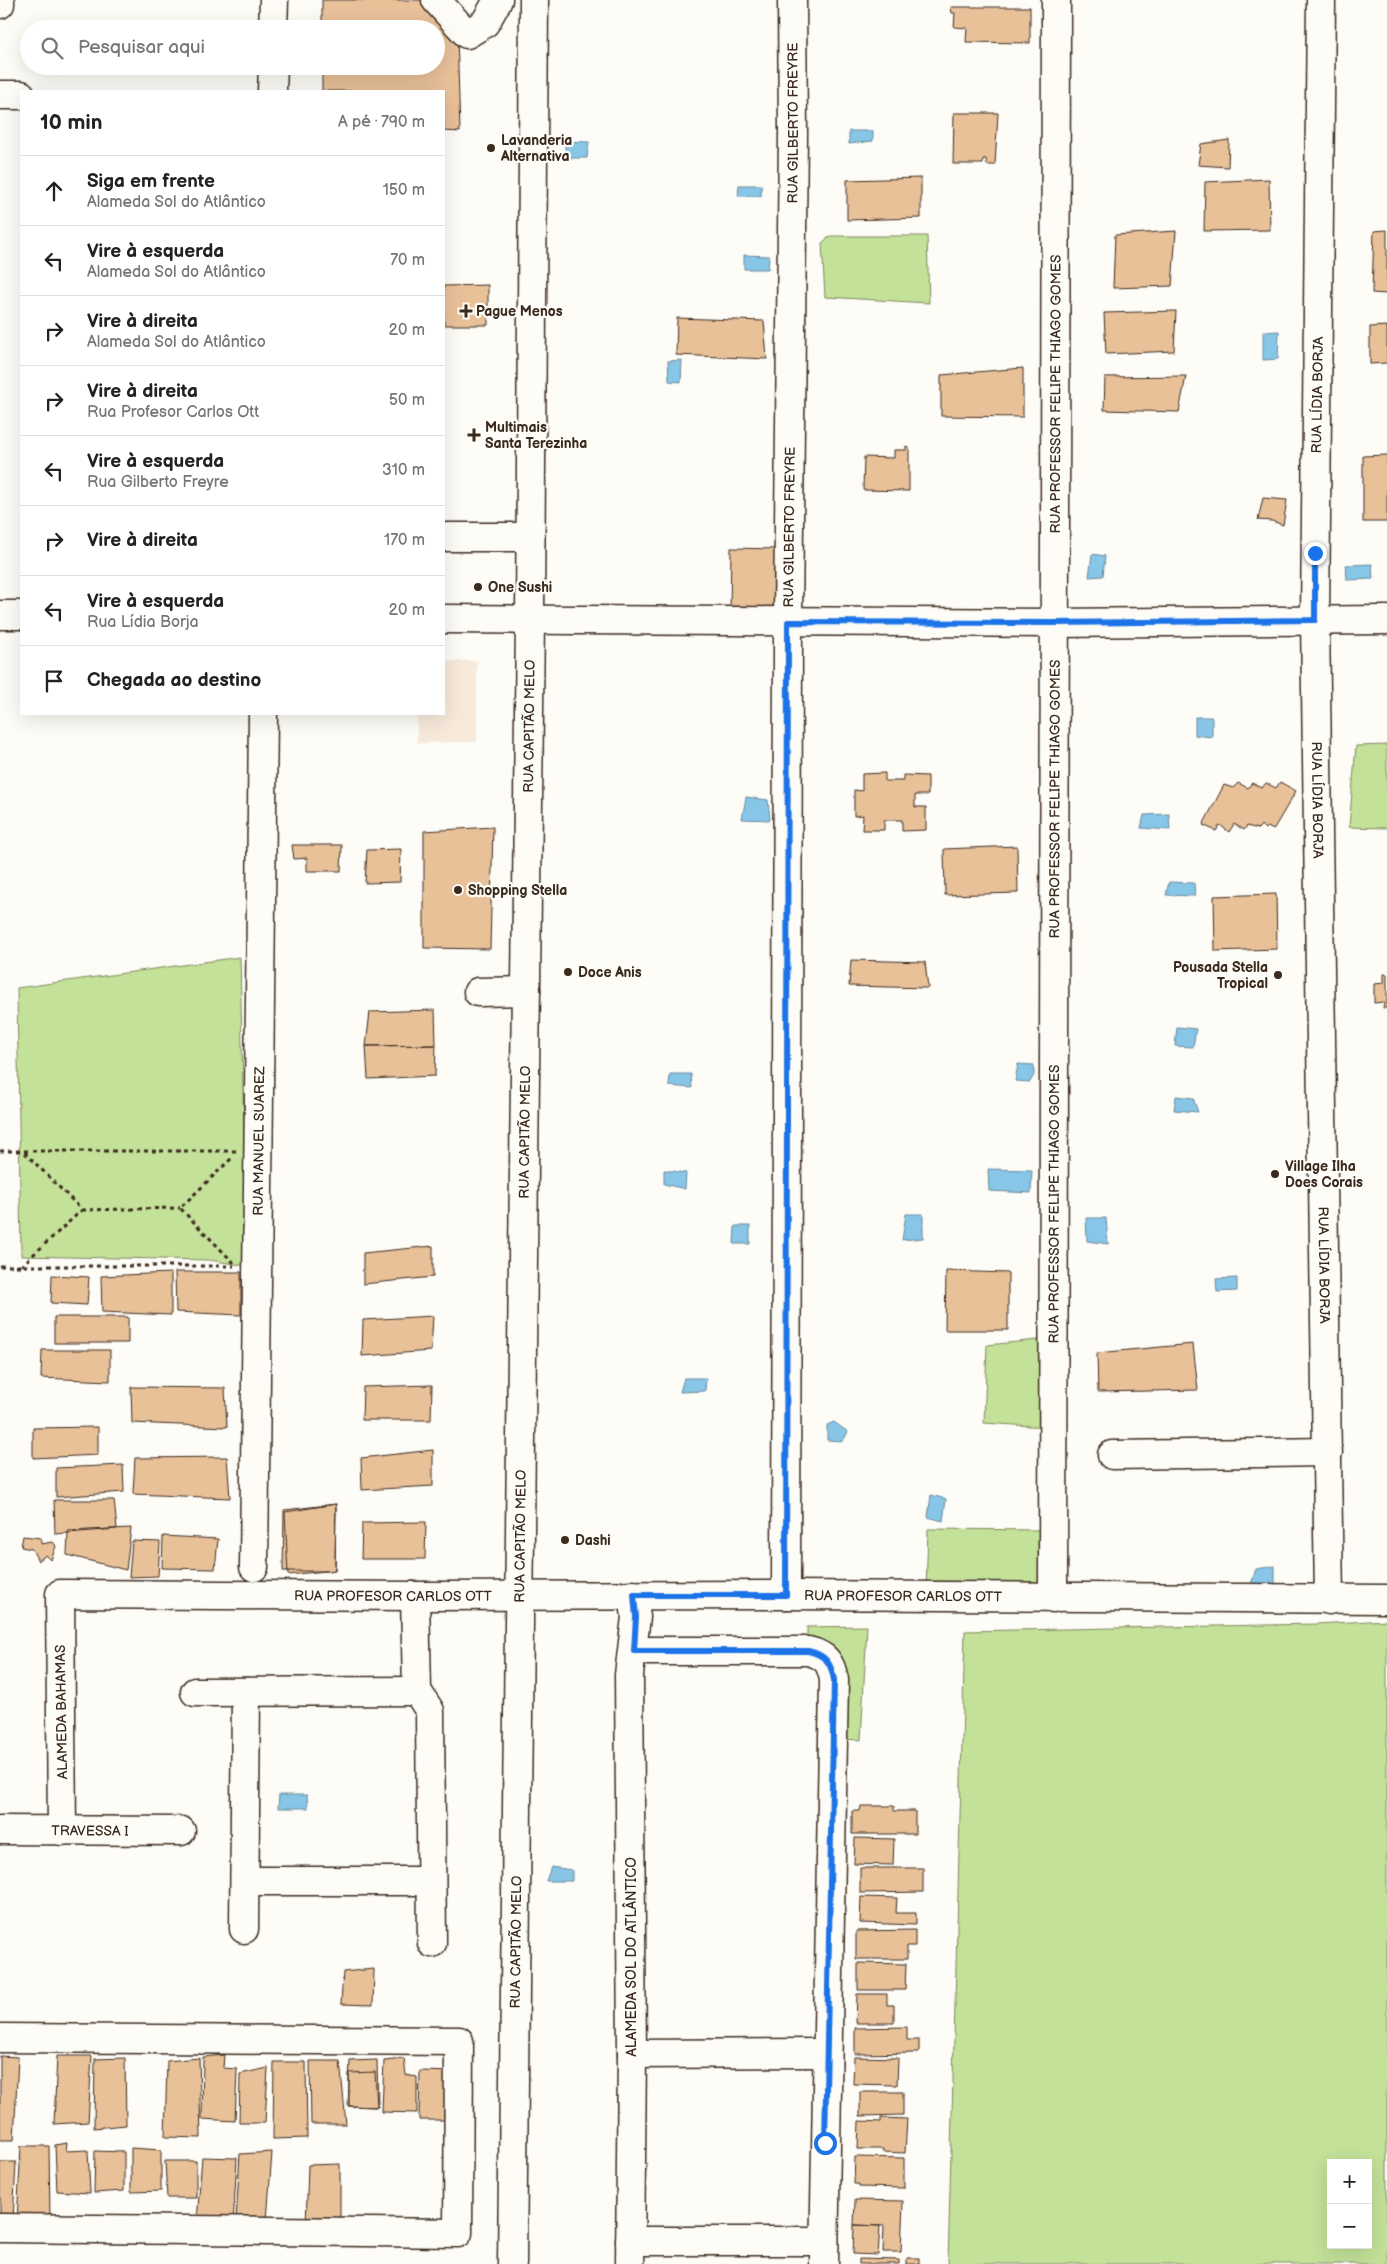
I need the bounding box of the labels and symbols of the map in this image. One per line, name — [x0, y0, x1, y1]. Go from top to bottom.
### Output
street label: RUA GILBERTO FREYRE — [784, 43, 802, 204]
place label: Lavanderia Alternativa — [500, 132, 572, 165]
marker: Lavanderia Alternativa — [485, 142, 497, 154]
street label: RUA PROFESSOR FELIPE THIAGO GOMES — [1047, 254, 1065, 534]
place label: Pague Menos — [476, 303, 563, 320]
marker: Pague Menos — [460, 305, 472, 317]
street label: RUA LÍDIA BORJA — [1307, 336, 1327, 454]
place label: Multimais Santa Terezinha — [485, 419, 587, 452]
marker: Multimais Santa Terezinha — [467, 428, 481, 442]
street label: RUA GILBERTO FREYRE — [780, 447, 799, 608]
route end — [1304, 542, 1327, 565]
place label: One Sushi — [488, 579, 552, 596]
marker: One Sushi — [472, 581, 484, 593]
street label: RUA CAPITÃO MELO — [520, 659, 539, 793]
street label: RUA PROFESSOR FELIPE THIAGO GOMES — [1046, 659, 1064, 939]
street label: RUA LÍDIA BORJA — [1308, 741, 1326, 859]
place label: Shopping Stella — [468, 882, 567, 899]
marker: Shopping Stella — [452, 884, 464, 896]
place label: Pousada Stella Tropical — [1173, 959, 1268, 992]
place label: Doce Anis — [578, 964, 642, 981]
marker: Doce Anis — [562, 966, 574, 978]
marker: Pousada Stella Tropical — [1272, 969, 1284, 981]
street label: RUA PROFESSOR FELIPE THIAGO GOMES — [1045, 1064, 1063, 1344]
street label: RUA CAPITÃO MELO — [515, 1065, 534, 1199]
street label: RUA MANUEL SUAREZ — [250, 1066, 268, 1216]
place label: Village Ilha Does Corais — [1285, 1158, 1363, 1191]
marker: Village Ilha Does Corais — [1269, 1168, 1281, 1180]
street label: RUA LÍDIA BORJA — [1314, 1206, 1333, 1324]
street label: RUA CAPITÃO MELO — [511, 1469, 530, 1603]
place label: Dashi — [575, 1532, 611, 1549]
marker: Dashi — [559, 1534, 571, 1546]
street label: RUA PROFESOR CARLOS OTT — [294, 1587, 493, 1605]
street label: RUA PROFESOR CARLOS OTT — [804, 1587, 1003, 1605]
street label: ALAMEDA BAHAMAS — [52, 1645, 71, 1779]
street label: TRAVESSA I — [51, 1822, 129, 1840]
street label: ALAMEDA SOL DO ATLÂNTICO — [622, 1857, 640, 2057]
street label: RUA CAPITÃO MELO — [507, 1875, 525, 2009]
route start — [814, 2132, 837, 2155]

